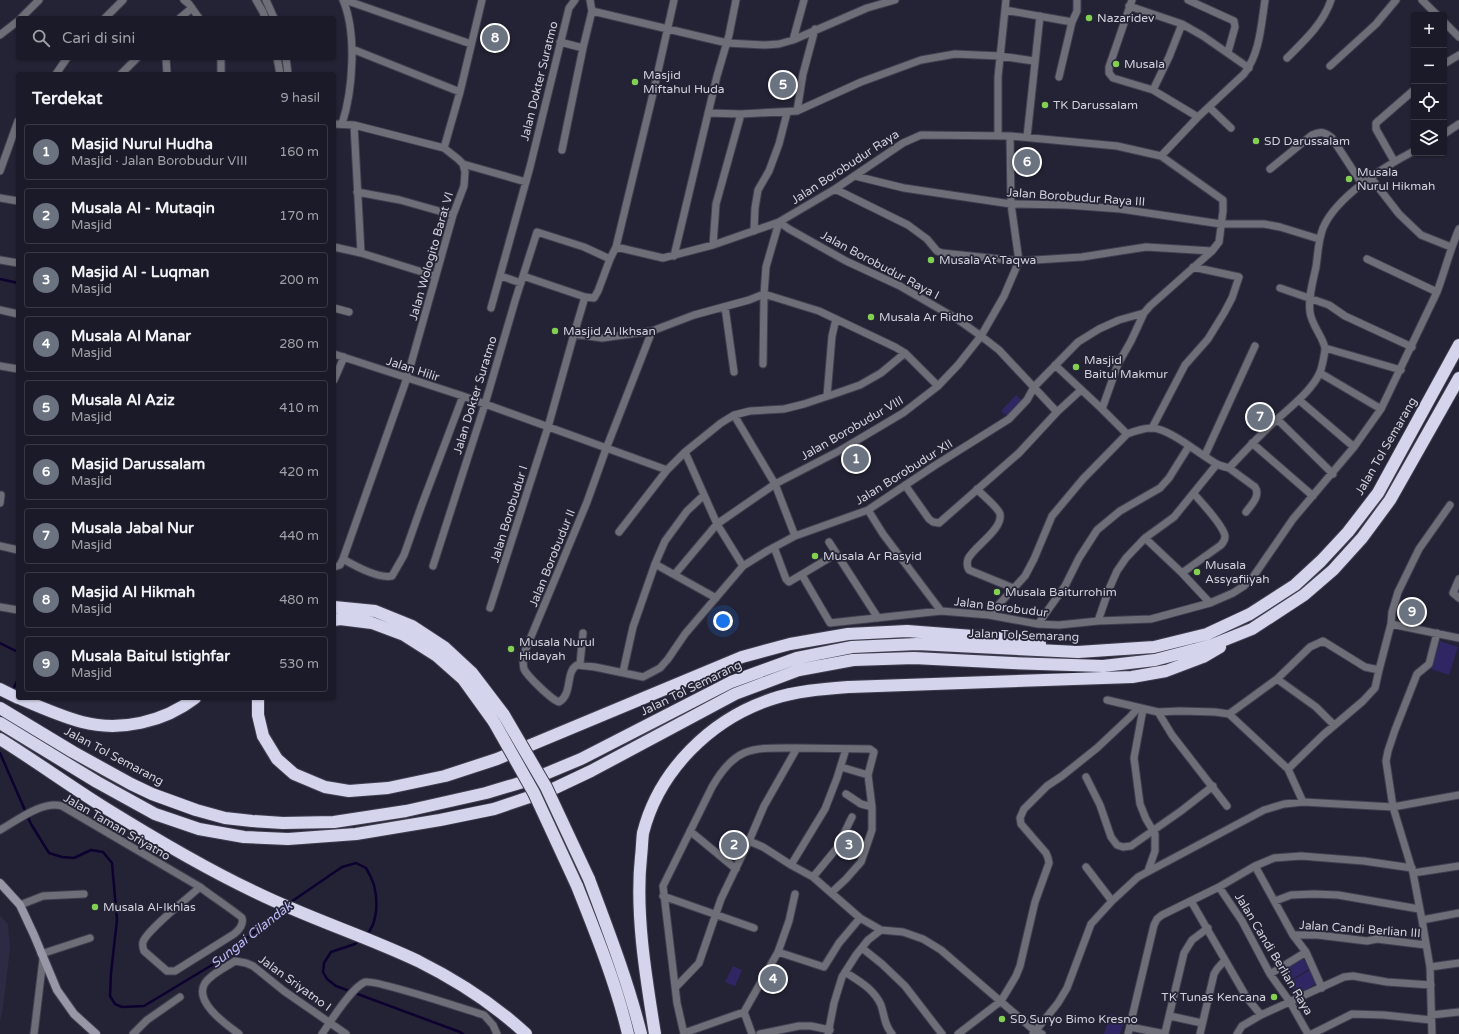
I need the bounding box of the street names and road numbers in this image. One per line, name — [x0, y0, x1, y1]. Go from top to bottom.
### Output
street label: Jalan Dokter Suratmo — [517, 20, 561, 142]
street label: Jalan Borobudur Raya — [789, 127, 901, 207]
street label: Jalan Borobudur Raya III — [1006, 185, 1146, 209]
street label: Jalan Wologito Barat VI — [406, 190, 456, 322]
street label: Jalan Borobudur Raya I — [818, 228, 942, 302]
street label: Jalan Dokter Suratmo — [450, 334, 500, 456]
street label: Jalan Hilir — [385, 354, 442, 384]
street label: Jalan Borobudur VIII — [798, 393, 906, 463]
street label: Jalan Tol Semarang — [1352, 395, 1420, 497]
street label: Jalan Borobudur XII — [853, 436, 955, 508]
street label: Jalan Borobudur I — [488, 464, 530, 564]
street label: Jalan Borobudur II — [526, 507, 578, 609]
street label: Jalan Borobudur — [953, 594, 1049, 620]
street label: Jalan Tol Semarang — [968, 626, 1080, 644]
street label: Jalan Tol Semarang — [638, 657, 744, 719]
street label: Jalan Tol Semarang — [62, 724, 166, 788]
street label: Jalan Taman Sriyatno — [61, 791, 173, 863]
street label: Jalan Candi Berlian Raya — [1232, 891, 1316, 1017]
street label: Jalan Candi Berlian III — [1299, 918, 1421, 940]
street label: Jalan Sriyatno I — [256, 952, 334, 1014]

